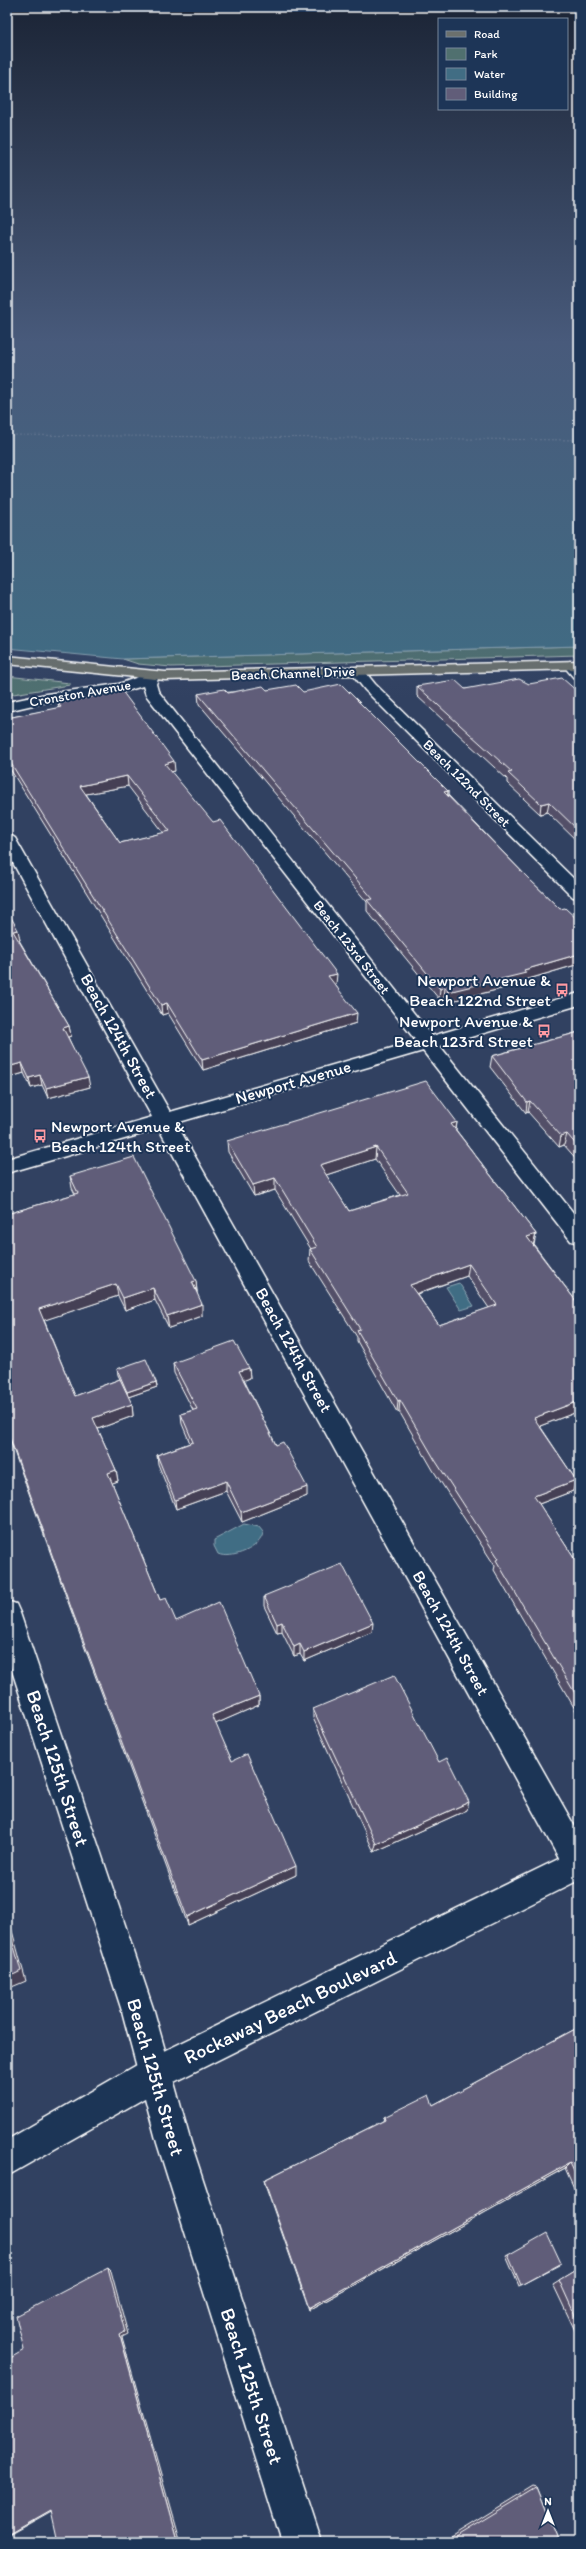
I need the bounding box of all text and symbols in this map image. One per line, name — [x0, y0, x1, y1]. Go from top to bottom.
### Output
legend — [438, 18, 568, 110]
text: Road — [474, 27, 500, 41]
text: Park — [474, 47, 498, 61]
text: Water — [474, 67, 505, 81]
text: Building — [474, 87, 518, 101]
street label: Beach Channel Drive — [231, 663, 356, 684]
street label: Cronston Avenue — [28, 676, 133, 711]
street label: Beach 122nd Street — [419, 736, 514, 831]
street label: Beach 123rd Street — [310, 897, 394, 998]
street label: Beach 124th Street — [76, 970, 162, 1102]
place label: Newport Avenue & Beach 122nd Street — [409, 970, 551, 1010]
bus stop icon: Newport Avenue & Beach 122nd Street — [554, 982, 570, 998]
place label: Newport Avenue & Beach 123rd Street — [394, 1011, 533, 1051]
bus stop icon: Newport Avenue & Beach 123rd Street — [536, 1023, 552, 1039]
street label: Newport Avenue — [233, 1056, 353, 1108]
place label: Newport Avenue & Beach 124th Street — [51, 1116, 191, 1156]
bus stop icon: Newport Avenue & Beach 124th Street — [32, 1128, 48, 1144]
street label: Beach 124th Street — [251, 1284, 337, 1416]
street label: Beach 124th Street — [408, 1567, 494, 1699]
street label: Beach 125th Street — [21, 1687, 95, 1849]
street label: Rockaway Beach Boulevard — [180, 1945, 400, 2069]
street label: Beach 125th Street — [122, 1995, 190, 2159]
street label: Beach 125th Street — [215, 2305, 289, 2467]
north arrow — [528, 2491, 568, 2531]
text: N — [544, 2495, 552, 2508]

